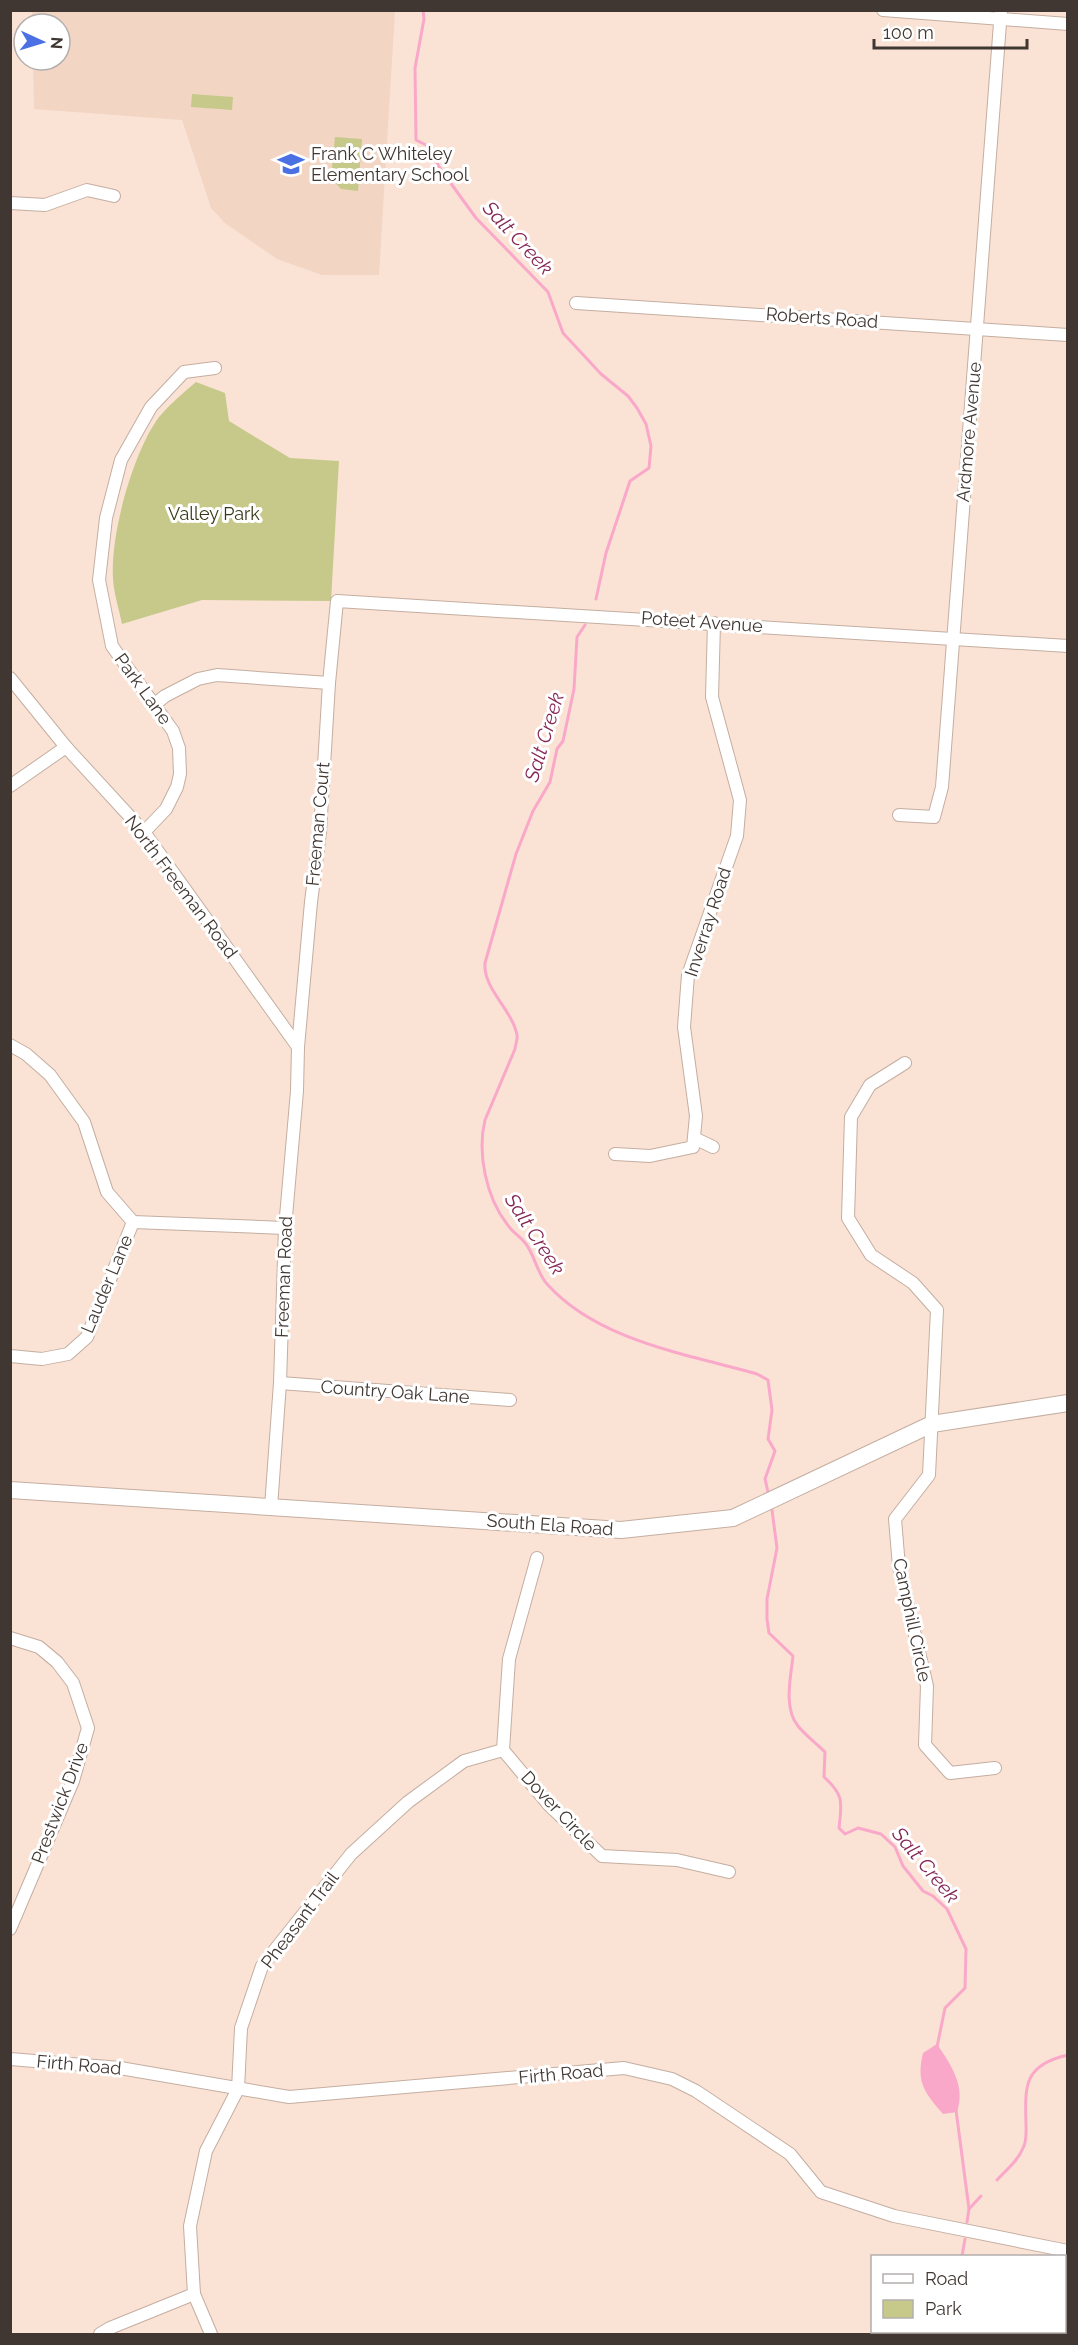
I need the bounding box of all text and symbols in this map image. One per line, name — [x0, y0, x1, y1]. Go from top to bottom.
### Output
north arrow — [12, 12, 72, 72]
scale bar — [874, 12, 1027, 50]
text: 100 m — [883, 22, 934, 43]
text: N — [47, 36, 66, 50]
place label: Frank C Whiteley Elementary School — [311, 143, 469, 185]
school or university icon: Frank C Whiteley Elementary School — [276, 149, 306, 179]
water label: Salt Creek — [477, 195, 558, 280]
street label: Roberts Road — [765, 303, 879, 332]
street label: Ardmore Avenue — [952, 361, 985, 503]
park label: Valley Park — [168, 503, 260, 524]
street label: Poteet Avenue — [641, 607, 764, 636]
street label: Park Lane — [111, 649, 176, 729]
water label: Salt Creek — [519, 689, 569, 785]
street label: Freeman Court — [302, 761, 333, 887]
street label: North Freeman Road — [121, 811, 242, 962]
street label: Inverray Road — [680, 865, 735, 979]
water label: Salt Creek — [499, 1188, 570, 1279]
street label: Freeman Road — [271, 1216, 296, 1338]
street label: Lauder Lane — [76, 1231, 137, 1336]
street label: Country Oak Lane — [320, 1376, 471, 1407]
street label: South Ela Road — [486, 1510, 614, 1539]
street label: Camphill Circle — [889, 1556, 936, 1684]
street label: Prestwick Drive — [27, 1739, 92, 1866]
street label: Dover Circle — [517, 1766, 602, 1855]
water label: Salt Creek — [887, 1821, 965, 1908]
street label: Pheasant Trail — [257, 1867, 343, 1972]
street label: Firth Road — [36, 2050, 122, 2079]
street label: Firth Road — [518, 2059, 604, 2088]
legend — [871, 2255, 1066, 2333]
text: Road — [925, 2268, 968, 2289]
text: Park — [925, 2298, 962, 2319]

